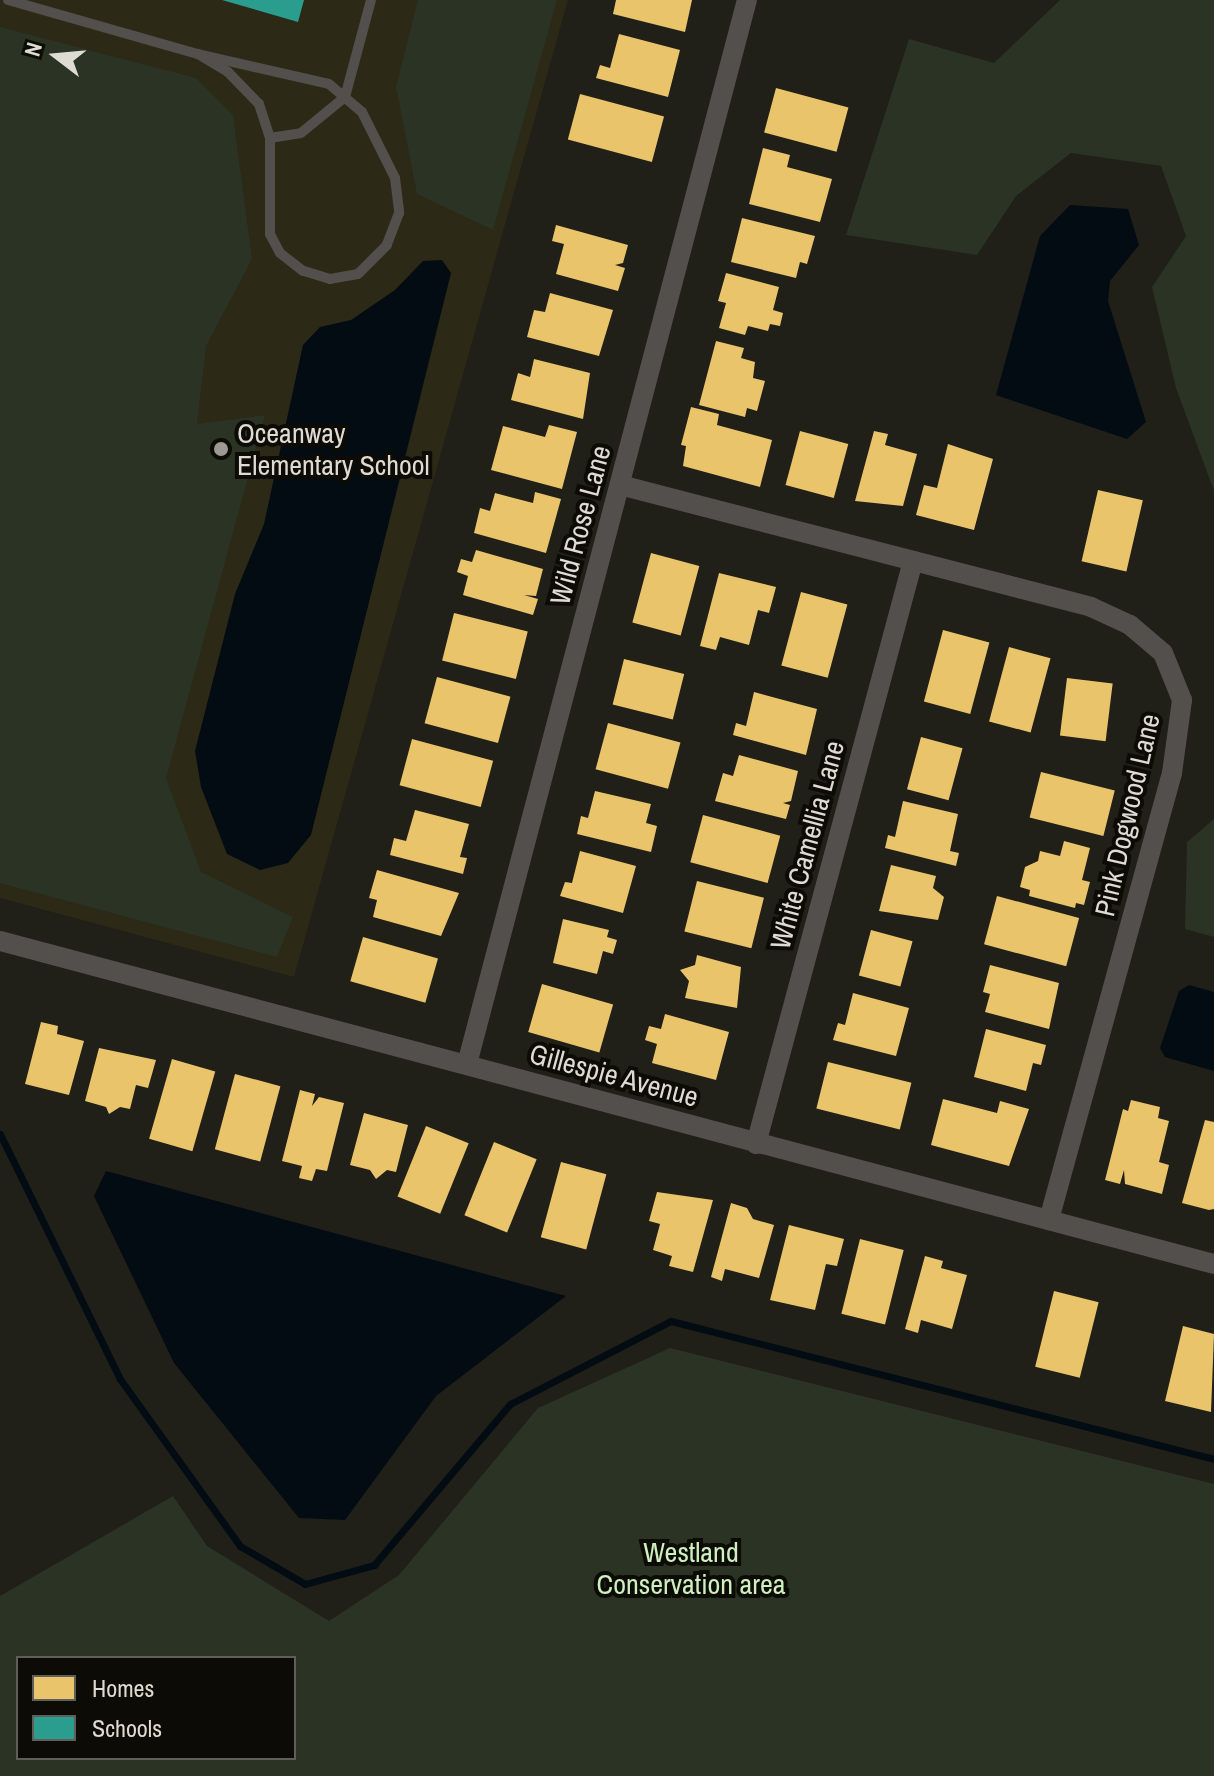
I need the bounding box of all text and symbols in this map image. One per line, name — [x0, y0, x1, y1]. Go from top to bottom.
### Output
north arrow — [16, 16, 96, 96]
text: N — [17, 39, 49, 60]
place label: Oceanway Elementary School — [237, 416, 430, 482]
marker: Oceanway Elementary School — [212, 440, 230, 458]
street label: Wild Rose Lane — [543, 442, 617, 608]
street label: Pink Dogwood Lane — [1087, 710, 1167, 920]
street label: White Camellia Lane — [763, 737, 851, 953]
street label: Gillespie Avenue — [525, 1036, 703, 1114]
park label: Westland Conservation area — [597, 1535, 785, 1601]
legend — [16, 1656, 296, 1760]
text: Homes — [92, 1672, 154, 1704]
text: Schools — [92, 1712, 162, 1744]

